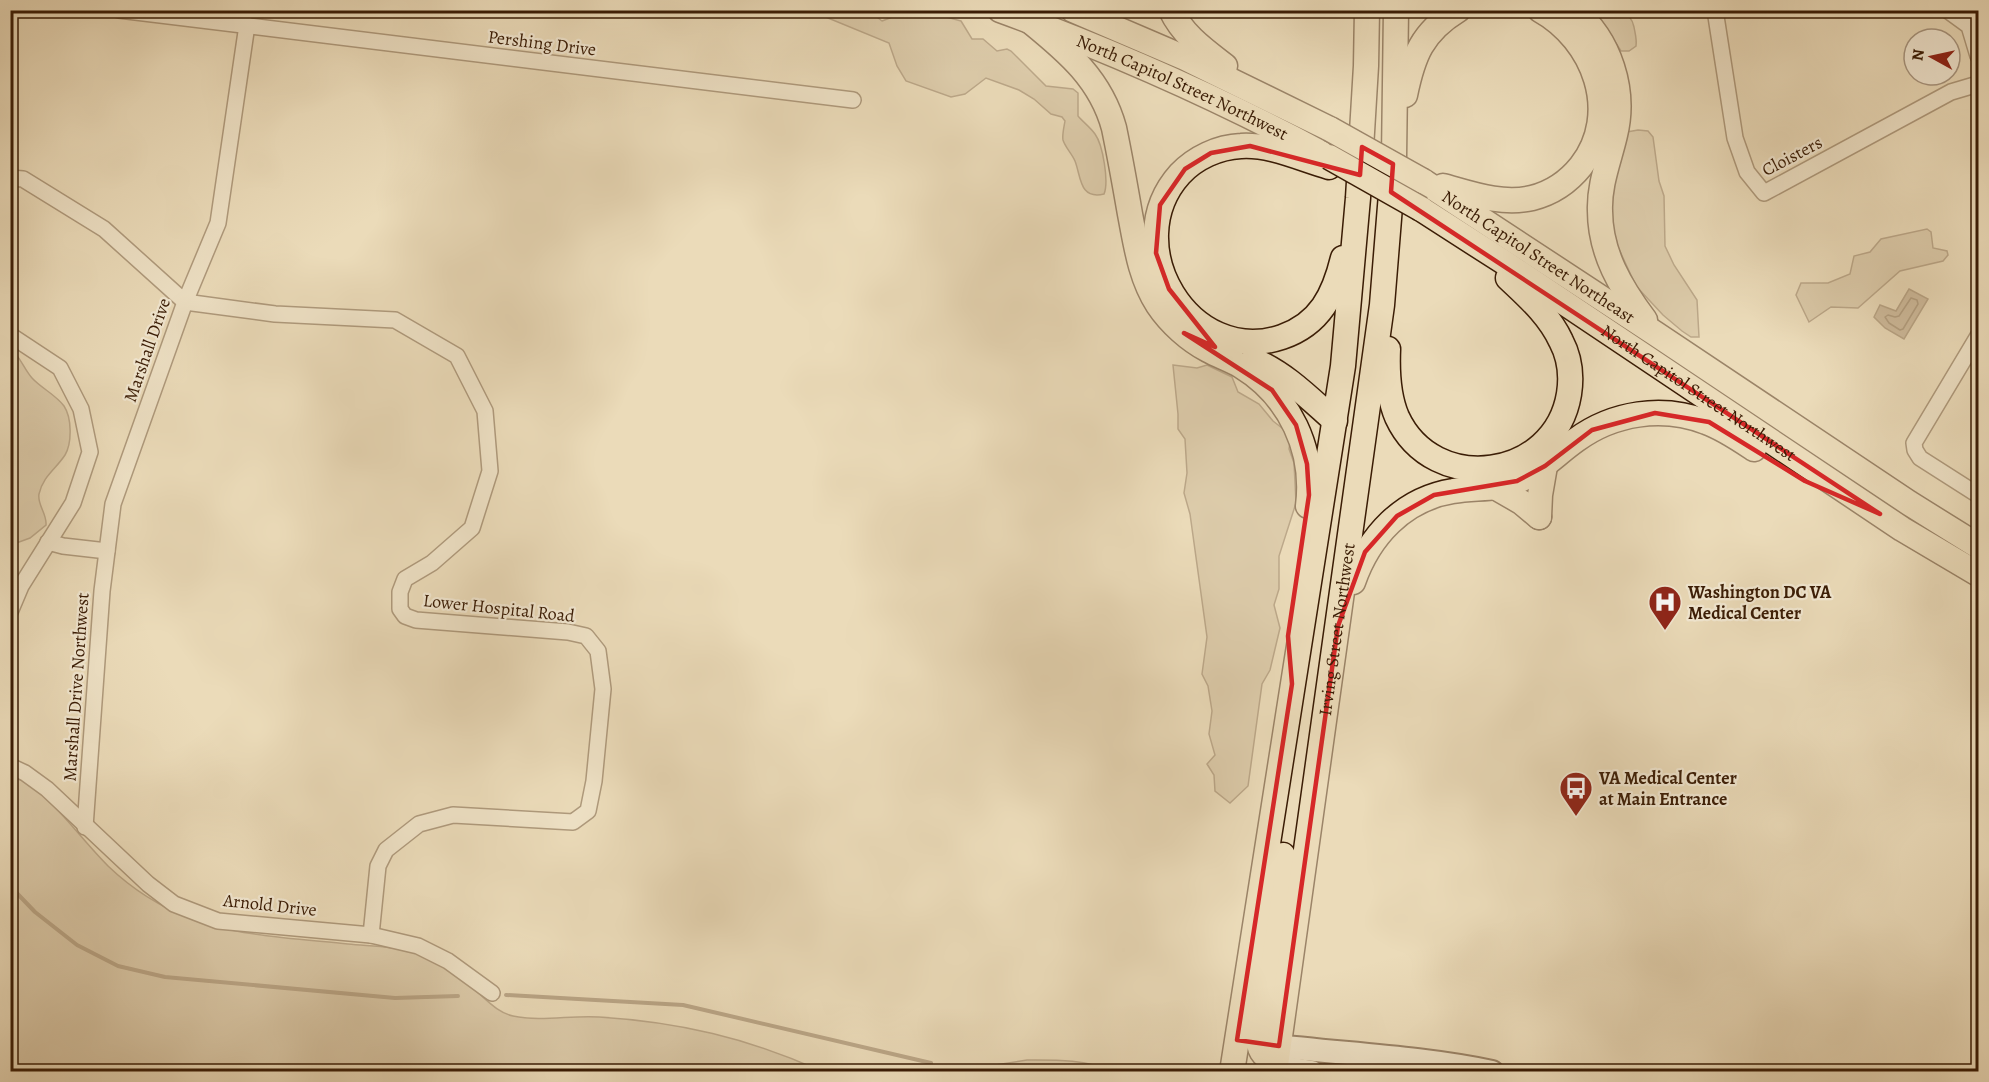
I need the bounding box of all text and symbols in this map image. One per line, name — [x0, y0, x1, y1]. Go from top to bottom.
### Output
street label: Pershing Drive — [487, 24, 597, 62]
north arrow — [1902, 27, 1962, 87]
street label: North Capitol Street Northwest — [1073, 29, 1292, 146]
text: N — [1906, 47, 1930, 62]
street label: Cloisters — [1758, 130, 1826, 182]
street label: North Capitol Street Northeast — [1437, 185, 1640, 329]
street label: Marshall Drive — [118, 295, 176, 405]
street label: North Capitol Street Northwest — [1596, 319, 1801, 467]
street label: Irving Street Northwest — [1313, 541, 1361, 717]
place label: Washington DC VA Medical Center — [1687, 580, 1832, 625]
hospital icon: Washington DC VA Medical Center — [1647, 584, 1683, 631]
street label: Lower Hospital Road — [422, 588, 576, 628]
street label: Marshall Drive Northwest — [57, 592, 95, 782]
place label: VA Medical Center at Main Entrance — [1598, 766, 1737, 811]
bus stop icon: VA Medical Center at Main Entrance — [1558, 770, 1594, 817]
street label: Arnold Drive — [221, 888, 318, 922]

